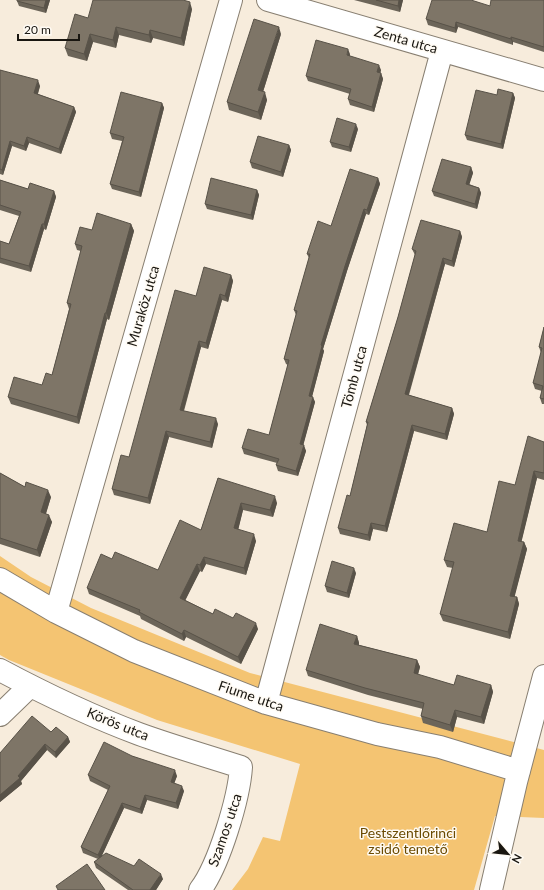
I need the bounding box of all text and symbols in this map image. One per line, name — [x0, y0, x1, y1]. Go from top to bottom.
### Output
scale bar — [18, 16, 79, 42]
text: 20 m — [24, 22, 51, 37]
street label: Zenta utca — [372, 22, 440, 57]
street label: Muraköz utca — [123, 263, 162, 348]
street label: Tömb utca — [337, 344, 370, 410]
street label: Fiume utca — [216, 676, 286, 715]
street label: Körös utca — [85, 703, 152, 744]
street label: Szamos utca — [204, 791, 245, 869]
park label: Pestszentlőrinci zsidó temető — [360, 824, 456, 857]
north arrow — [488, 834, 528, 874]
text: N — [510, 852, 525, 866]

